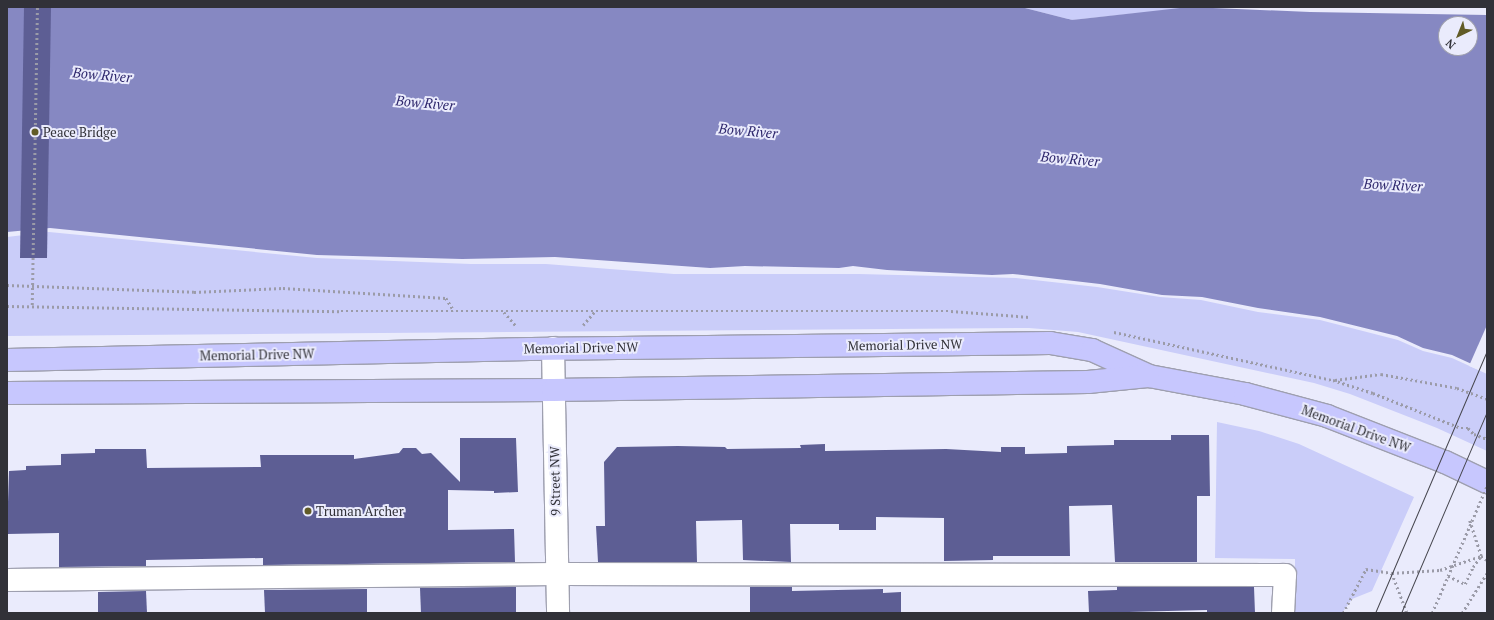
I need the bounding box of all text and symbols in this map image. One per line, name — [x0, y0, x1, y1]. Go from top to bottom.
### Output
north arrow — [1438, 16, 1478, 56]
text: N — [1443, 36, 1458, 52]
water label: Bow River — [72, 64, 132, 86]
water label: Bow River — [395, 92, 455, 114]
water label: Bow River — [718, 120, 778, 142]
place label: Peace Bridge — [43, 124, 116, 140]
marker: Peace Bridge — [30, 127, 40, 137]
water label: Bow River — [1040, 148, 1100, 170]
water label: Bow River — [1363, 175, 1423, 195]
street label: Memorial Drive NW — [848, 336, 962, 354]
street label: Memorial Drive NW — [524, 339, 638, 357]
street label: Memorial Drive NW — [200, 346, 314, 364]
street label: Memorial Drive NW — [1299, 402, 1413, 456]
street label: 9 Street NW — [547, 446, 563, 516]
place label: Truman Archer — [316, 503, 404, 519]
marker: Truman Archer — [303, 506, 313, 516]

